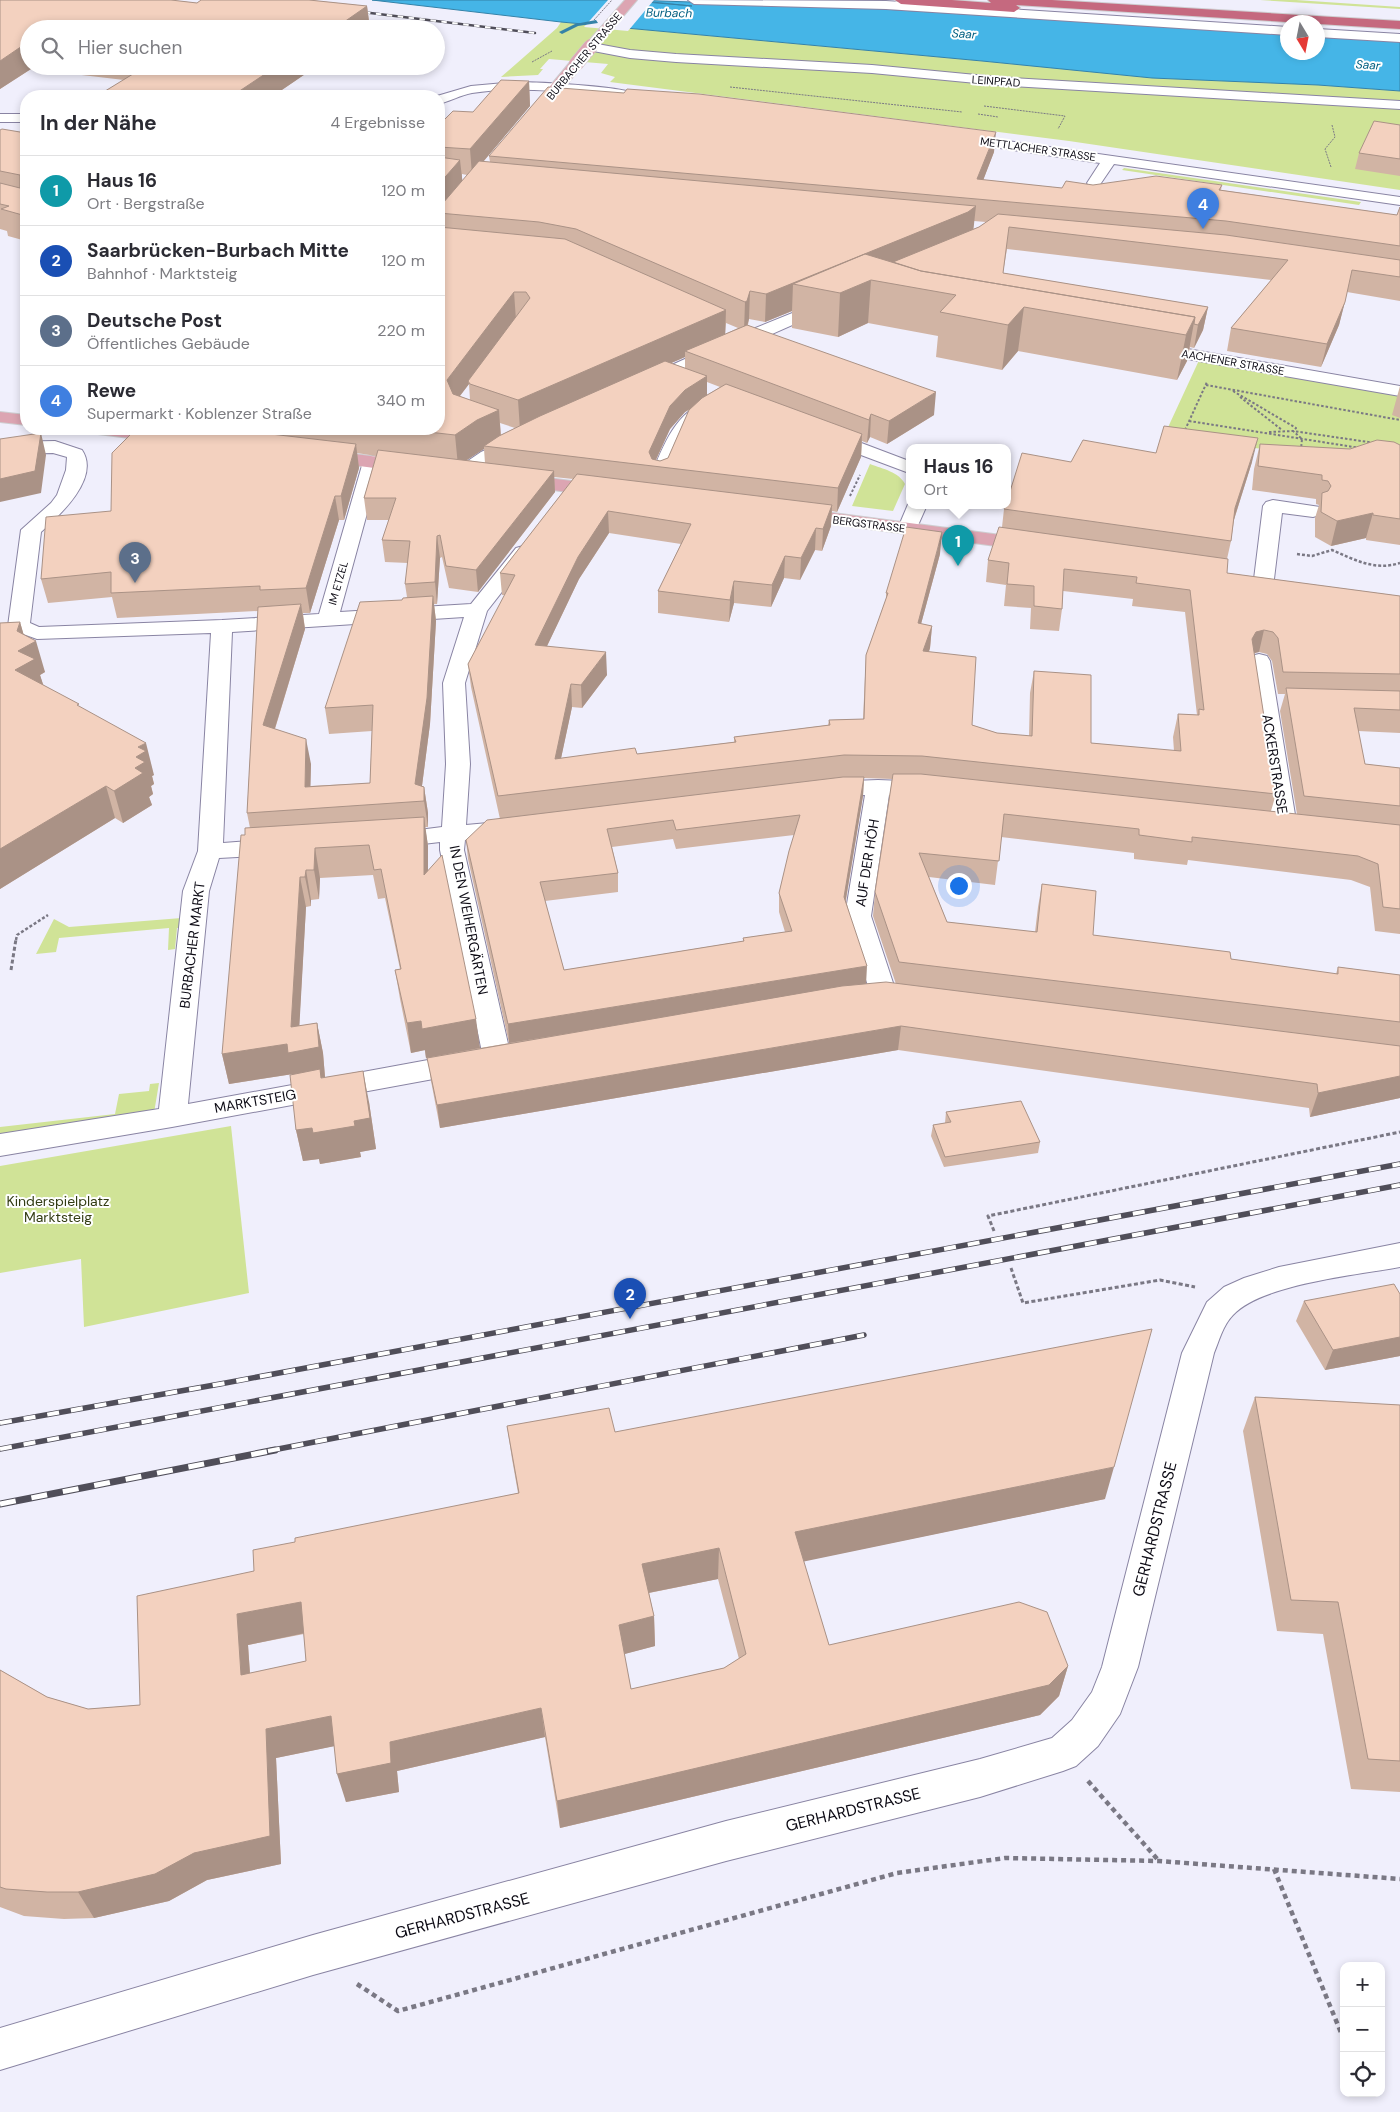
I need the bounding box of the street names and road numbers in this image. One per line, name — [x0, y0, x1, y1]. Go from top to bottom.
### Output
street label: BURBACHER STRASSE — [543, 9, 625, 103]
street label: LEINPFAD — [971, 72, 1021, 90]
street label: METTLACHER STRASSE — [979, 134, 1097, 164]
street label: AACHENER STRASSE — [1180, 346, 1286, 378]
street label: BERGSTRASSE — [832, 513, 906, 535]
street label: IM ETZEL — [325, 559, 351, 607]
street label: ACKERSTRASSE — [1258, 713, 1292, 815]
street label: AUF DER HÖH — [851, 818, 883, 908]
street label: IN DEN WEIHERGÄRTEN — [446, 844, 492, 996]
street label: BURBACHER MARKT — [175, 880, 209, 1010]
street label: MARKTSTEIG — [213, 1085, 297, 1117]
street label: GERHARDSTRASSE — [1128, 1459, 1181, 1599]
street label: GERHARDSTRASSE — [783, 1783, 923, 1836]
street label: GERHARDSTRASSE — [393, 1887, 532, 1944]

